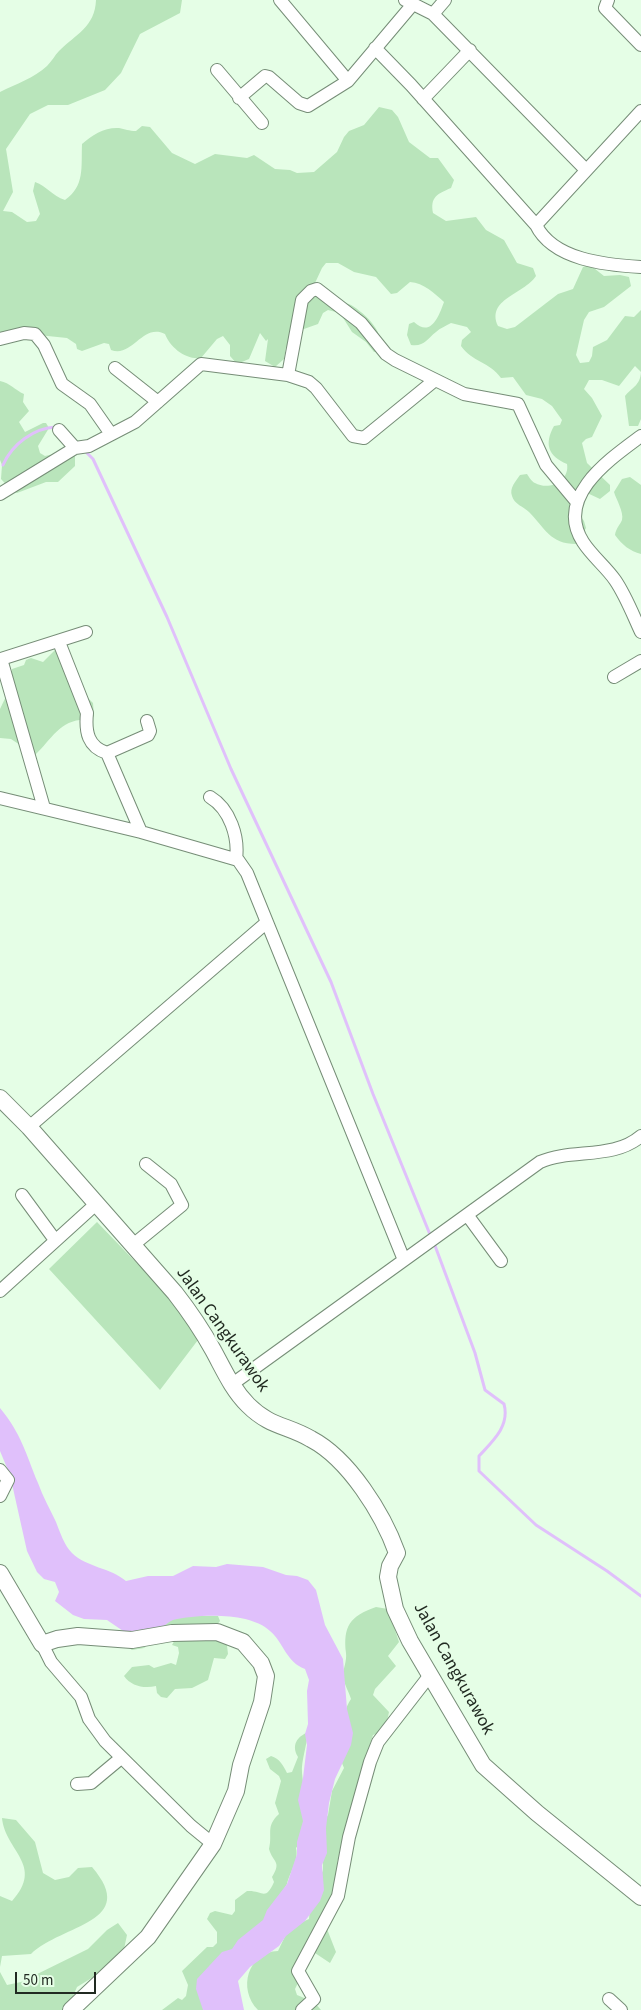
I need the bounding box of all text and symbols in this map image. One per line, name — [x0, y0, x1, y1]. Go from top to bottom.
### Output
street label: Jalan Cangkurawok — [171, 1263, 273, 1397]
street label: Jalan Cangkurawok — [408, 1599, 498, 1739]
scale bar — [18, 1962, 99, 1994]
text: 50 m — [23, 1970, 53, 1991]

